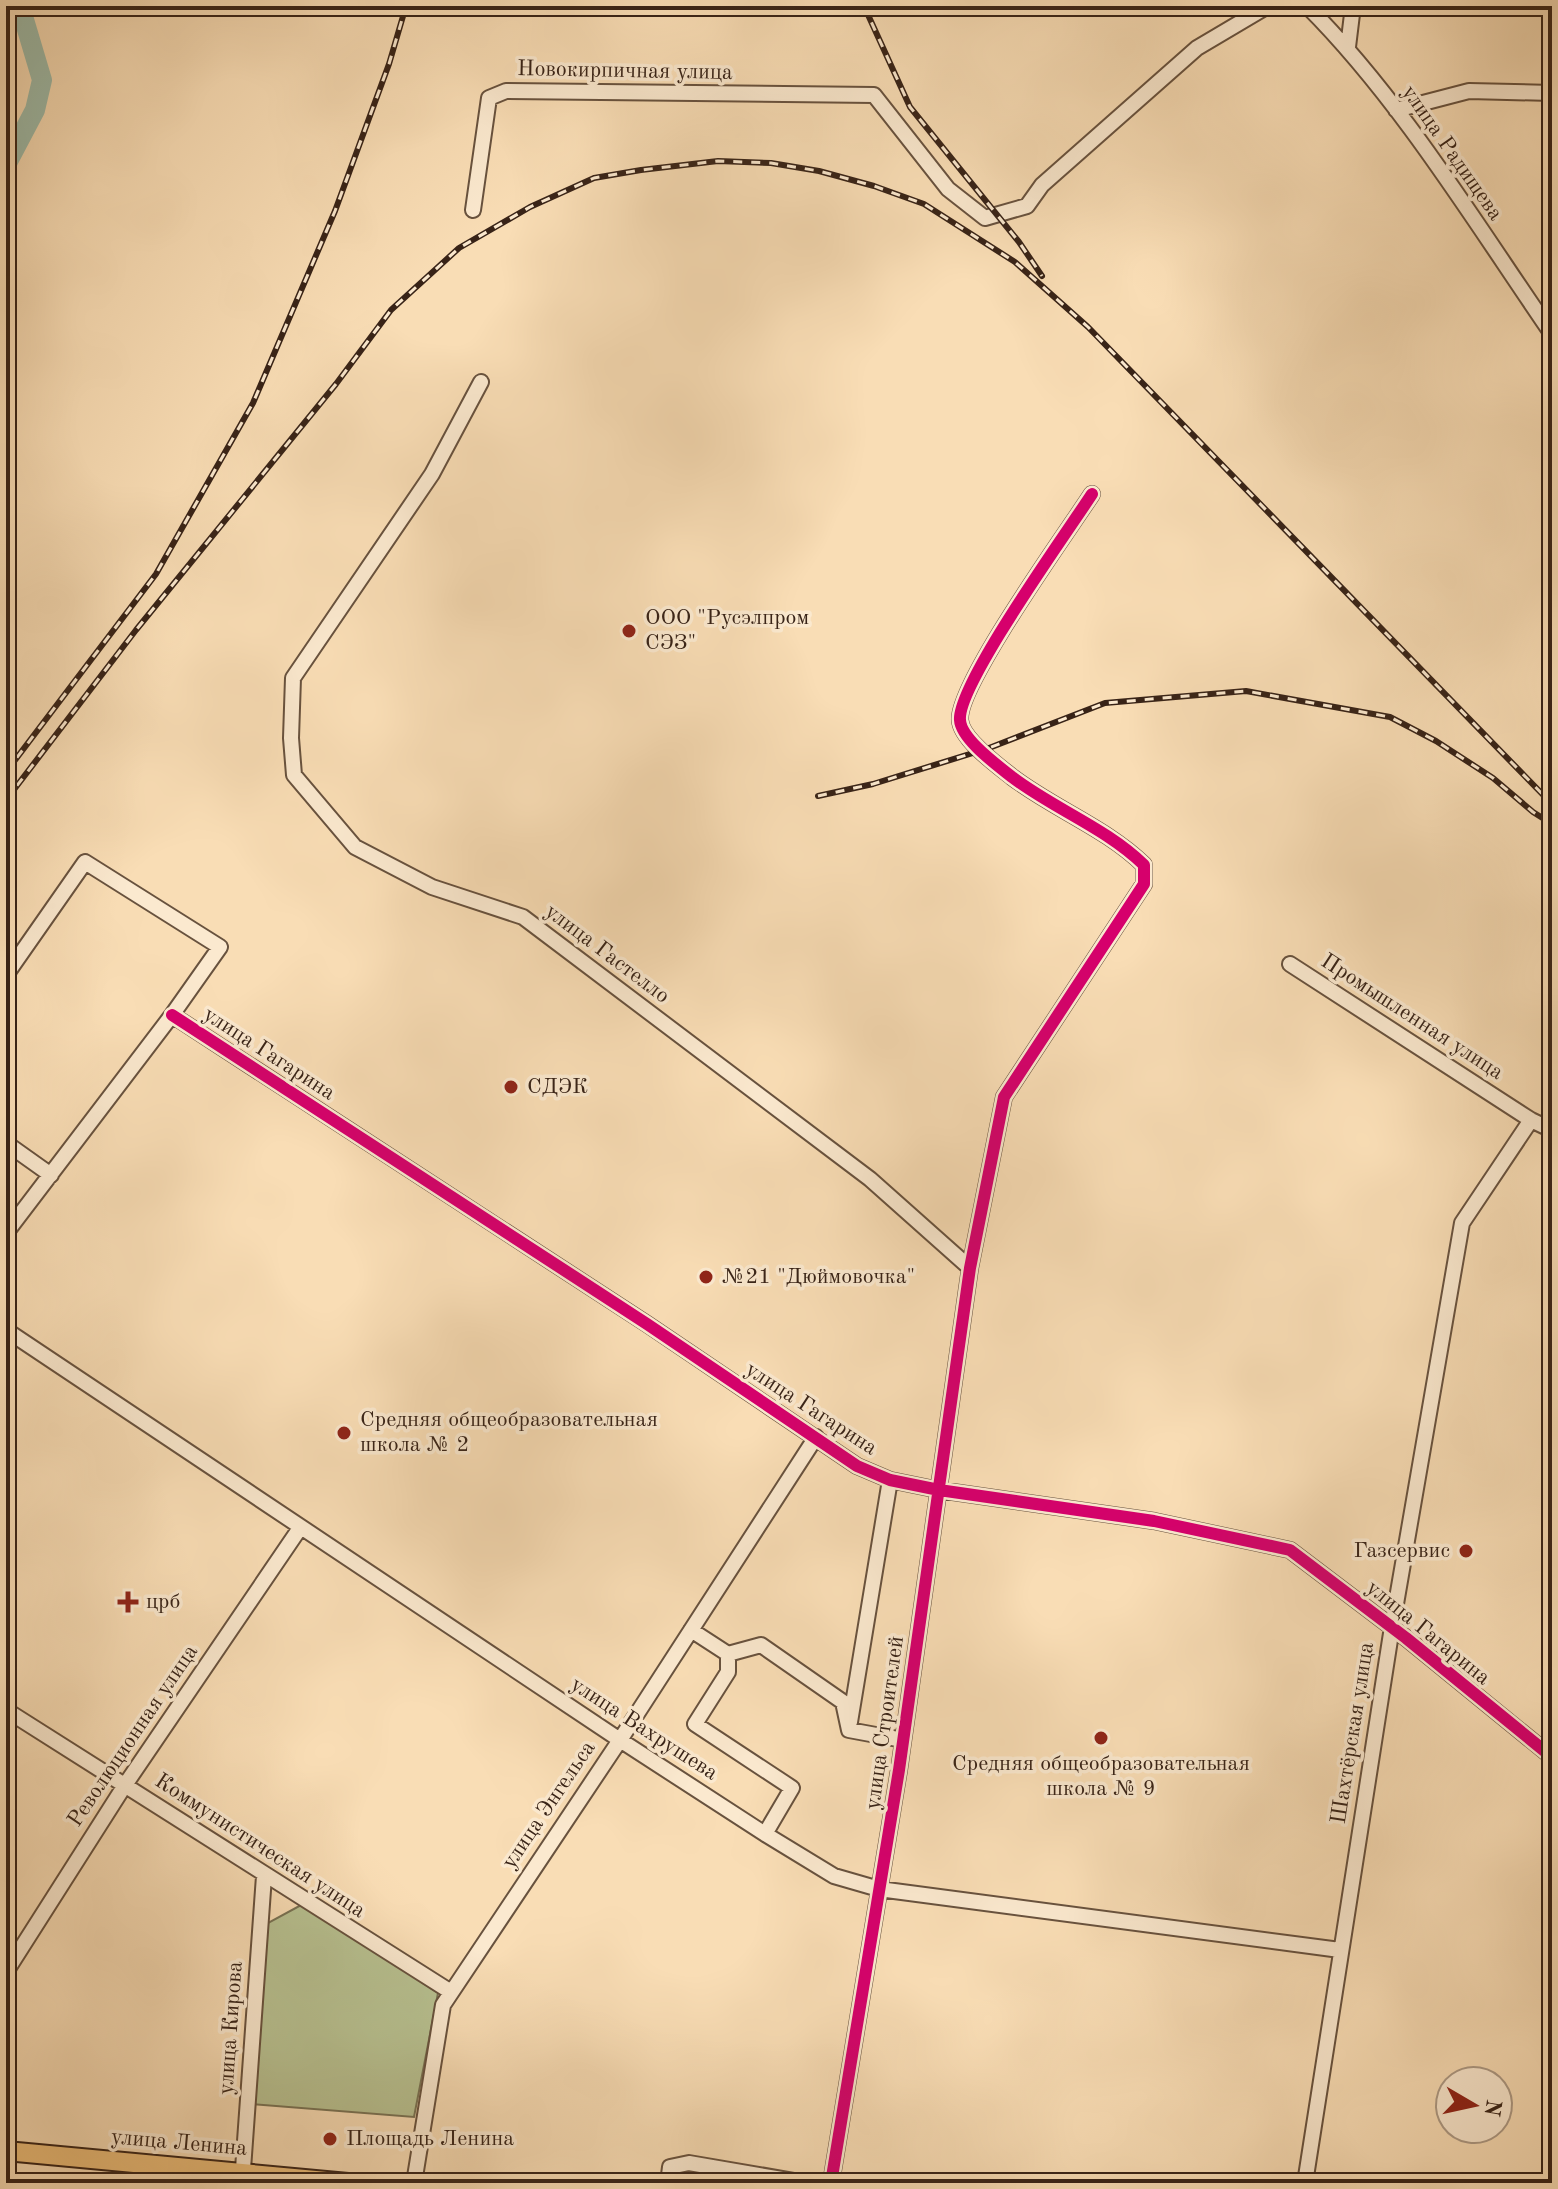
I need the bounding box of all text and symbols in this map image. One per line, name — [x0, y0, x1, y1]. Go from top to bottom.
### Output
street label: Новокирпичная улица — [517, 58, 733, 84]
street label: улица Радищева — [1397, 82, 1507, 225]
place label: ООО "Русэлпром СЭЗ" — [645, 607, 809, 654]
marker: ООО "Русэлпром СЭЗ" — [620, 622, 638, 640]
street label: улица Гастелло — [541, 900, 673, 1008]
street label: Промышленная улица — [1317, 950, 1507, 1084]
street label: улица Гагарина — [199, 1003, 339, 1105]
place label: СДЭК — [527, 1076, 588, 1098]
marker: СДЭК — [502, 1078, 520, 1096]
place label: №21 "Дюймовочка" — [722, 1266, 915, 1288]
marker: №21 "Дюймовочка" — [697, 1268, 715, 1286]
street label: улица Гагарина — [741, 1358, 881, 1460]
place label: Средняя общеобразовательная школа № 2 — [360, 1409, 658, 1456]
marker: Средняя общеобразовательная школа № 2 — [335, 1424, 353, 1442]
place label: Газсервис — [1353, 1540, 1450, 1562]
marker: Газсервис — [1457, 1542, 1475, 1560]
street label: улица Гагарина — [1362, 1577, 1494, 1690]
marker: црб — [117, 1591, 139, 1613]
place label: црб — [146, 1591, 180, 1613]
street label: улица Строителей — [862, 1635, 908, 1811]
street label: Шахтёрская улица — [1328, 1640, 1378, 1826]
street label: Революционная улица — [64, 1641, 202, 1831]
street label: улица Вахрушева — [566, 1673, 722, 1785]
marker: Средняя общеобразовательная школа № 9 — [1092, 1729, 1110, 1747]
street label: улица Энгельса — [498, 1737, 600, 1873]
place label: Средняя общеобразовательная школа № 9 — [952, 1753, 1250, 1800]
street label: Коммунистическая улица — [151, 1770, 369, 1922]
street label: улица Кирова — [215, 1960, 247, 2096]
north arrow — [1434, 2065, 1514, 2145]
text: N — [1480, 2098, 1504, 2118]
street label: улица Ленина — [110, 2126, 248, 2160]
place label: Площадь Ленина — [346, 2128, 514, 2150]
marker: Площадь Ленина — [321, 2130, 339, 2148]

